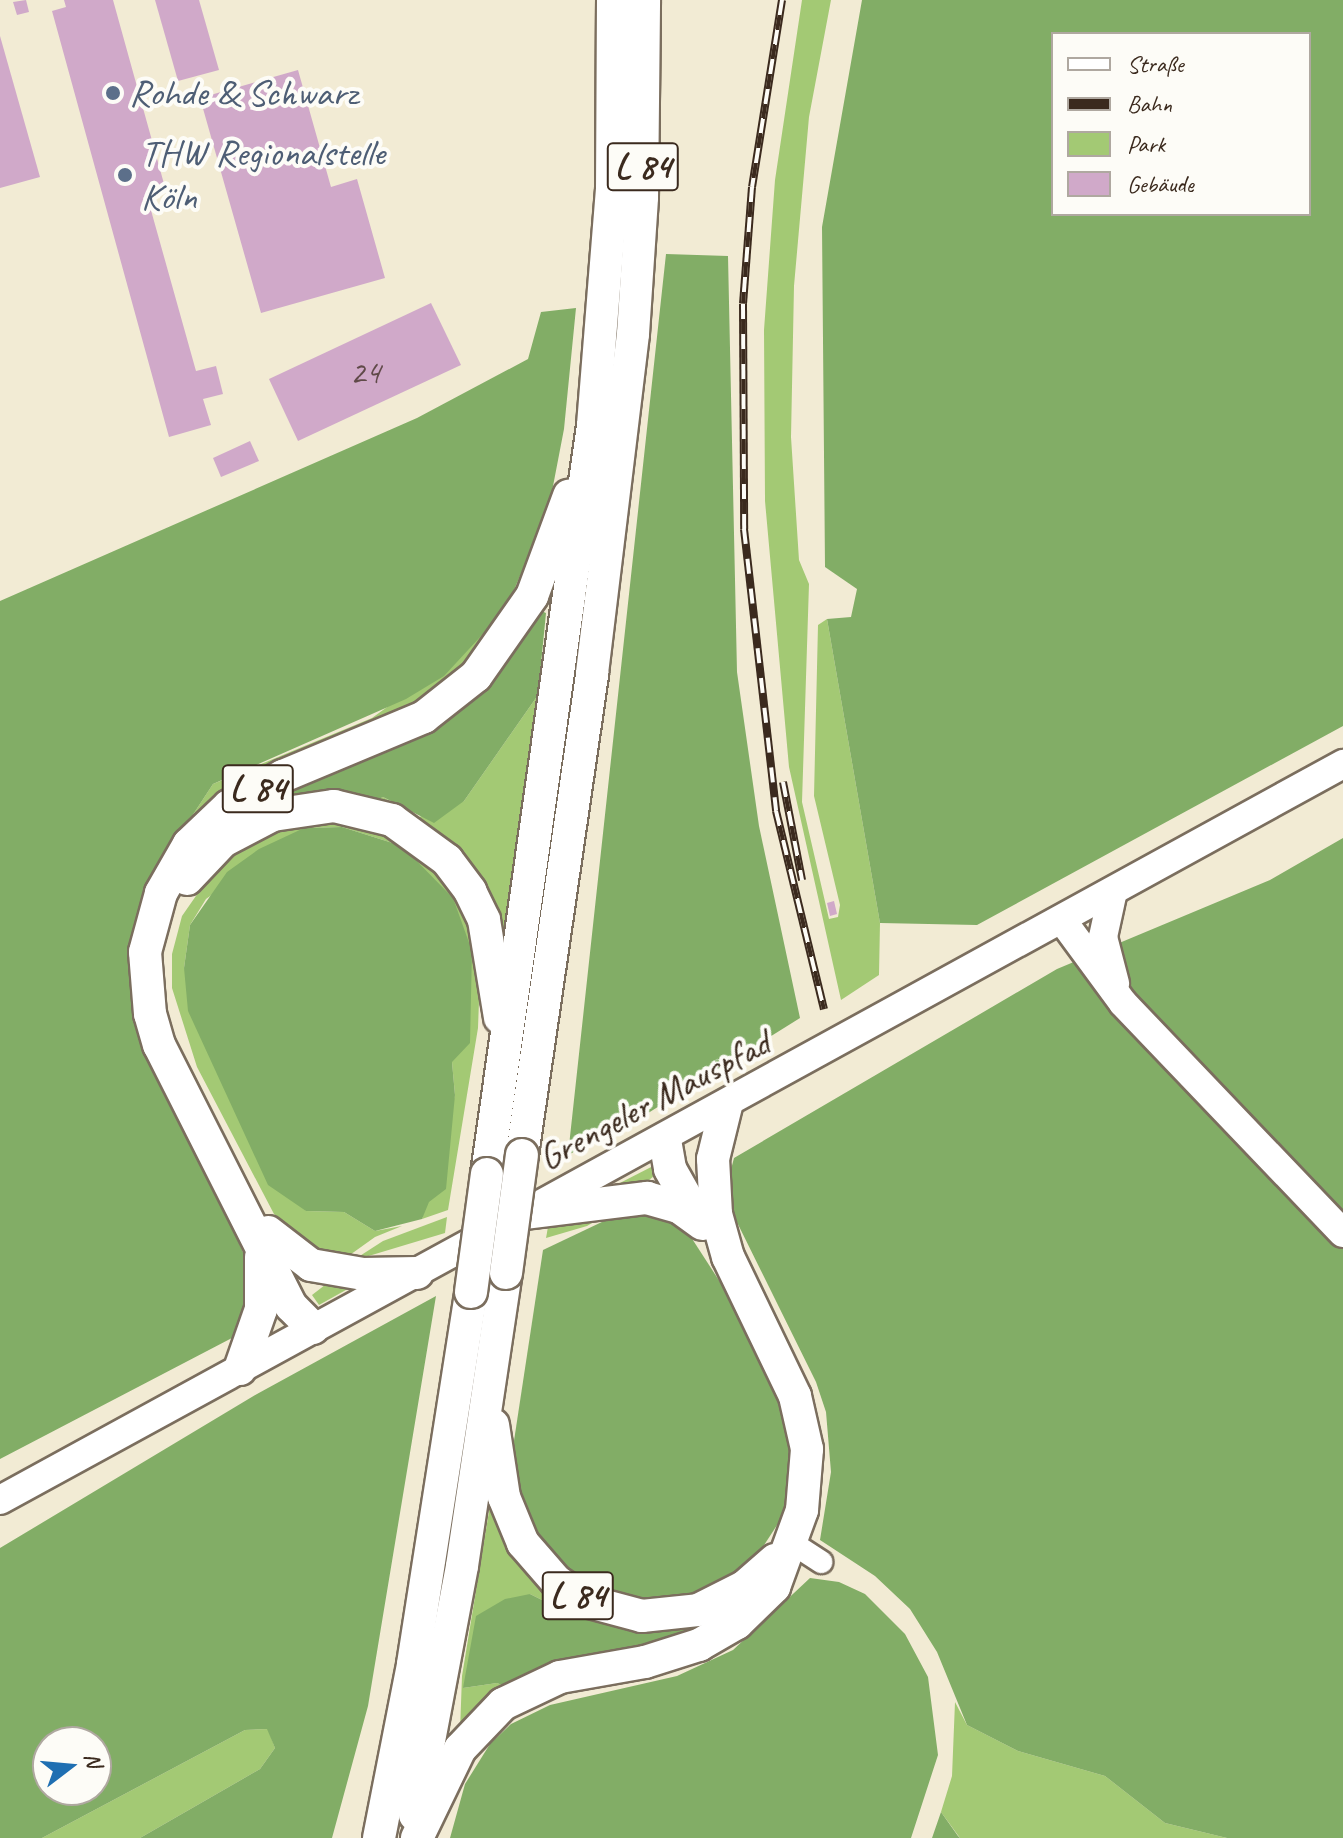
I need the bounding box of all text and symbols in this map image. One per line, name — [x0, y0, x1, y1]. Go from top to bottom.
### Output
legend — [1051, 32, 1311, 216]
text: Straße — [1127, 49, 1184, 79]
place label: Rohde & Schwarz — [129, 70, 358, 116]
marker: Rohde & Schwarz — [104, 84, 122, 102]
text: Bahn — [1127, 89, 1172, 119]
text: Park — [1127, 129, 1165, 159]
place label: THW Regionalstelle Köln — [141, 130, 385, 220]
road number: L 84 — [605, 135, 681, 199]
marker: THW Regionalstelle Köln — [116, 166, 134, 184]
text: Gebäude — [1127, 169, 1194, 199]
house number: 24 — [350, 352, 380, 392]
road number: L 84 — [220, 757, 296, 821]
street label: Grengeler Mauspfad — [530, 1020, 778, 1180]
road number: L 84 — [540, 1564, 616, 1628]
north arrow — [32, 1726, 112, 1806]
text: N — [78, 1750, 108, 1770]

